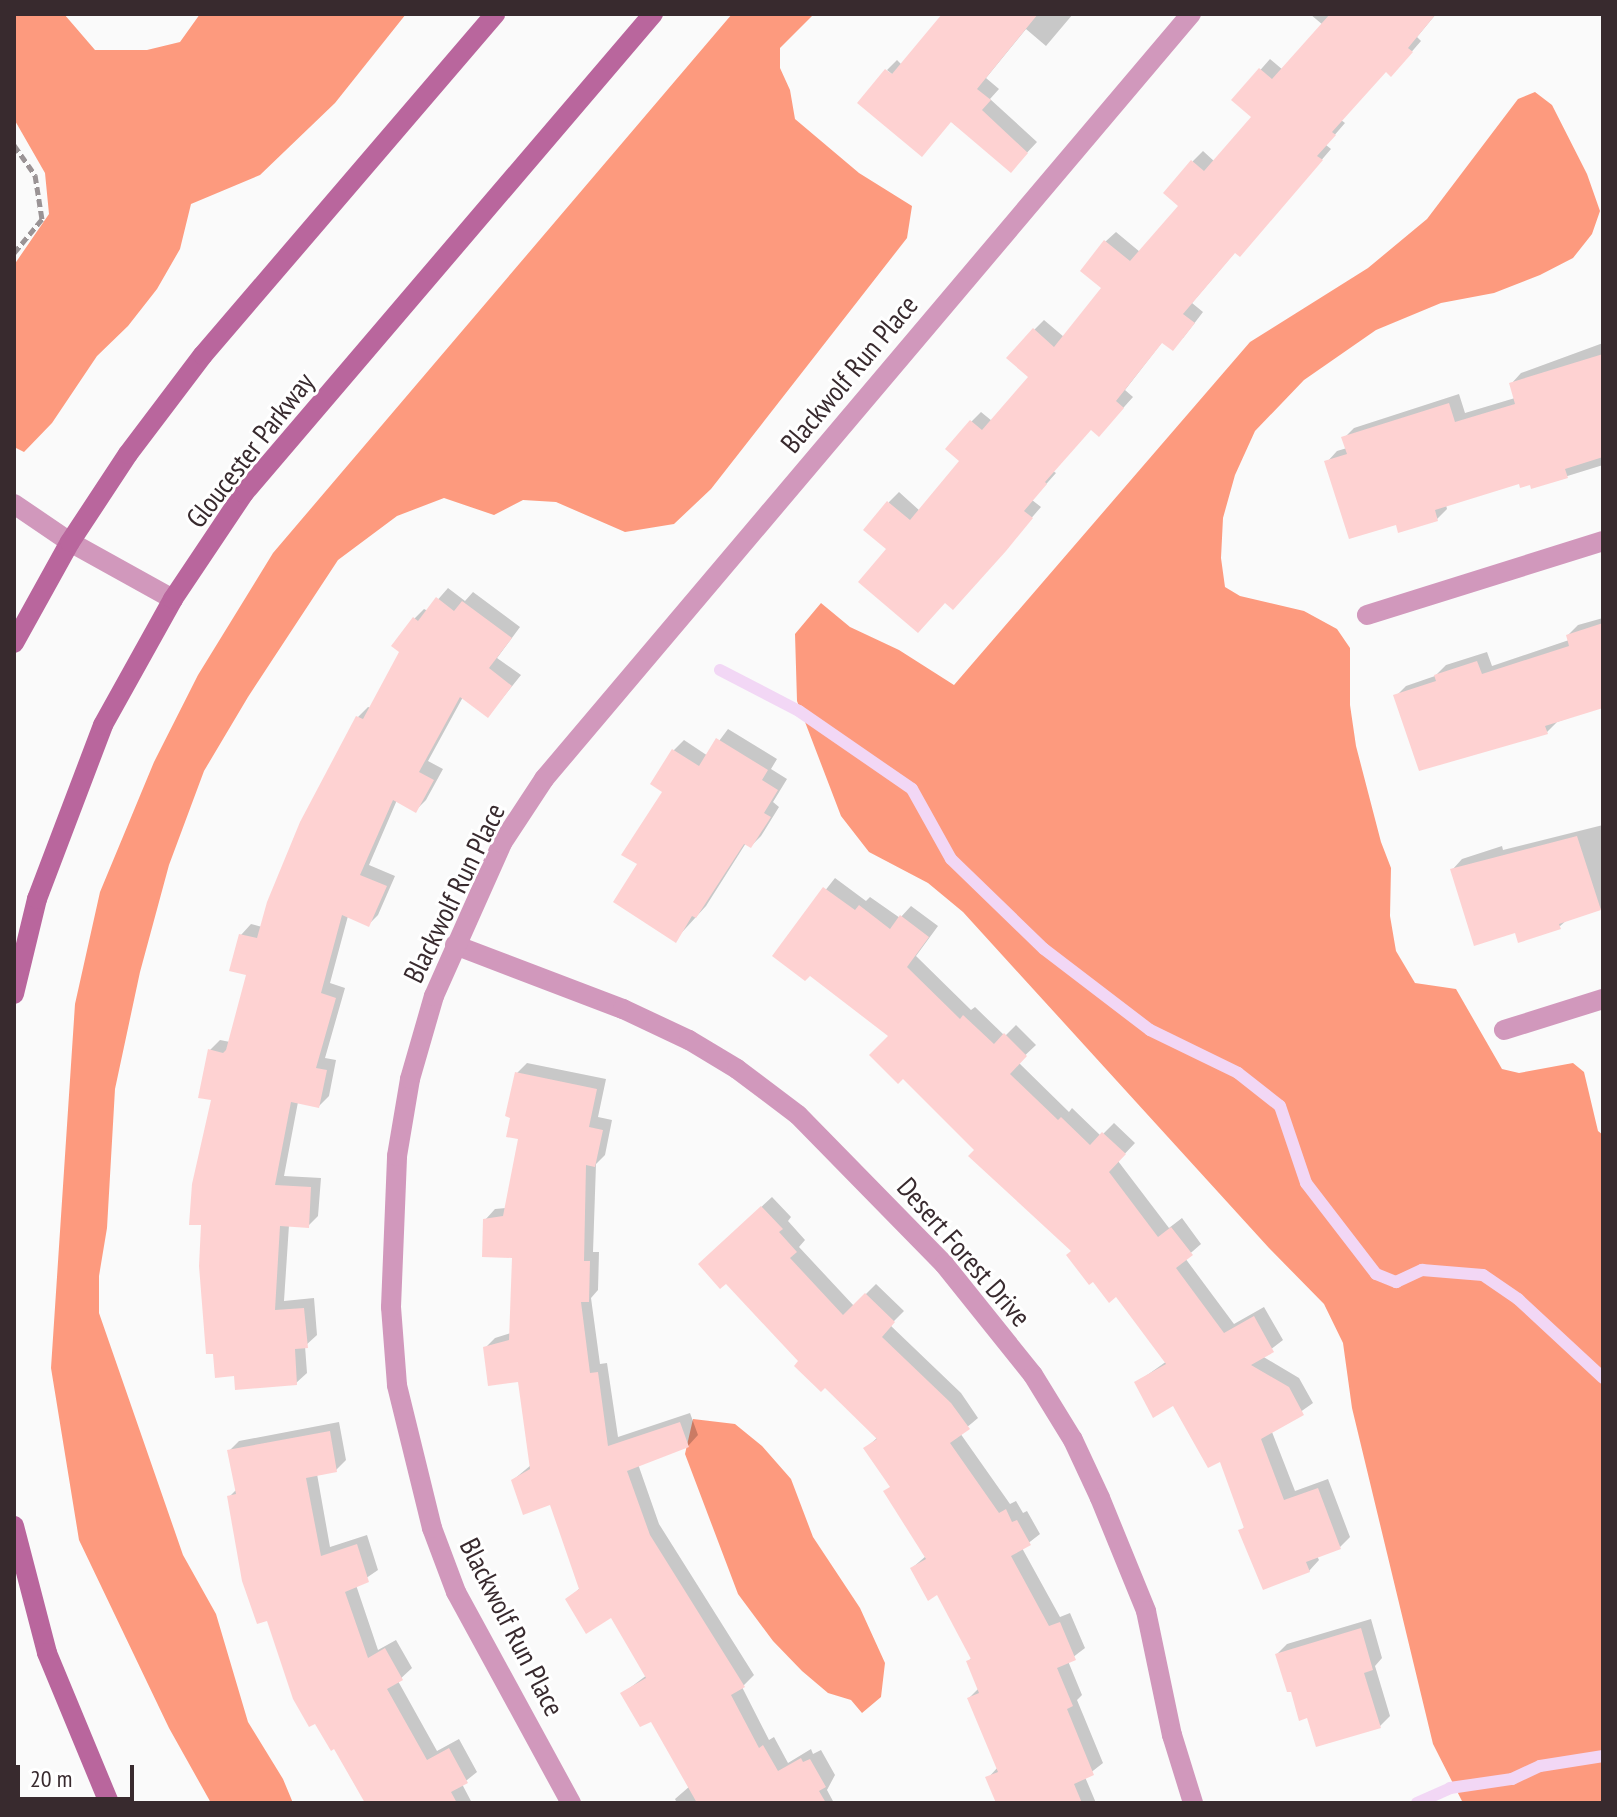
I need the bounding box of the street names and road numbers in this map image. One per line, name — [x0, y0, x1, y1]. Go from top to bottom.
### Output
street label: Blackwolf Run Place — [773, 289, 925, 459]
street label: Gloucester Parkway — [179, 366, 321, 534]
street label: Blackwolf Run Place — [396, 798, 512, 988]
street label: Desert Forest Drive — [890, 1171, 1038, 1333]
street label: Blackwolf Run Place — [453, 1533, 571, 1721]

